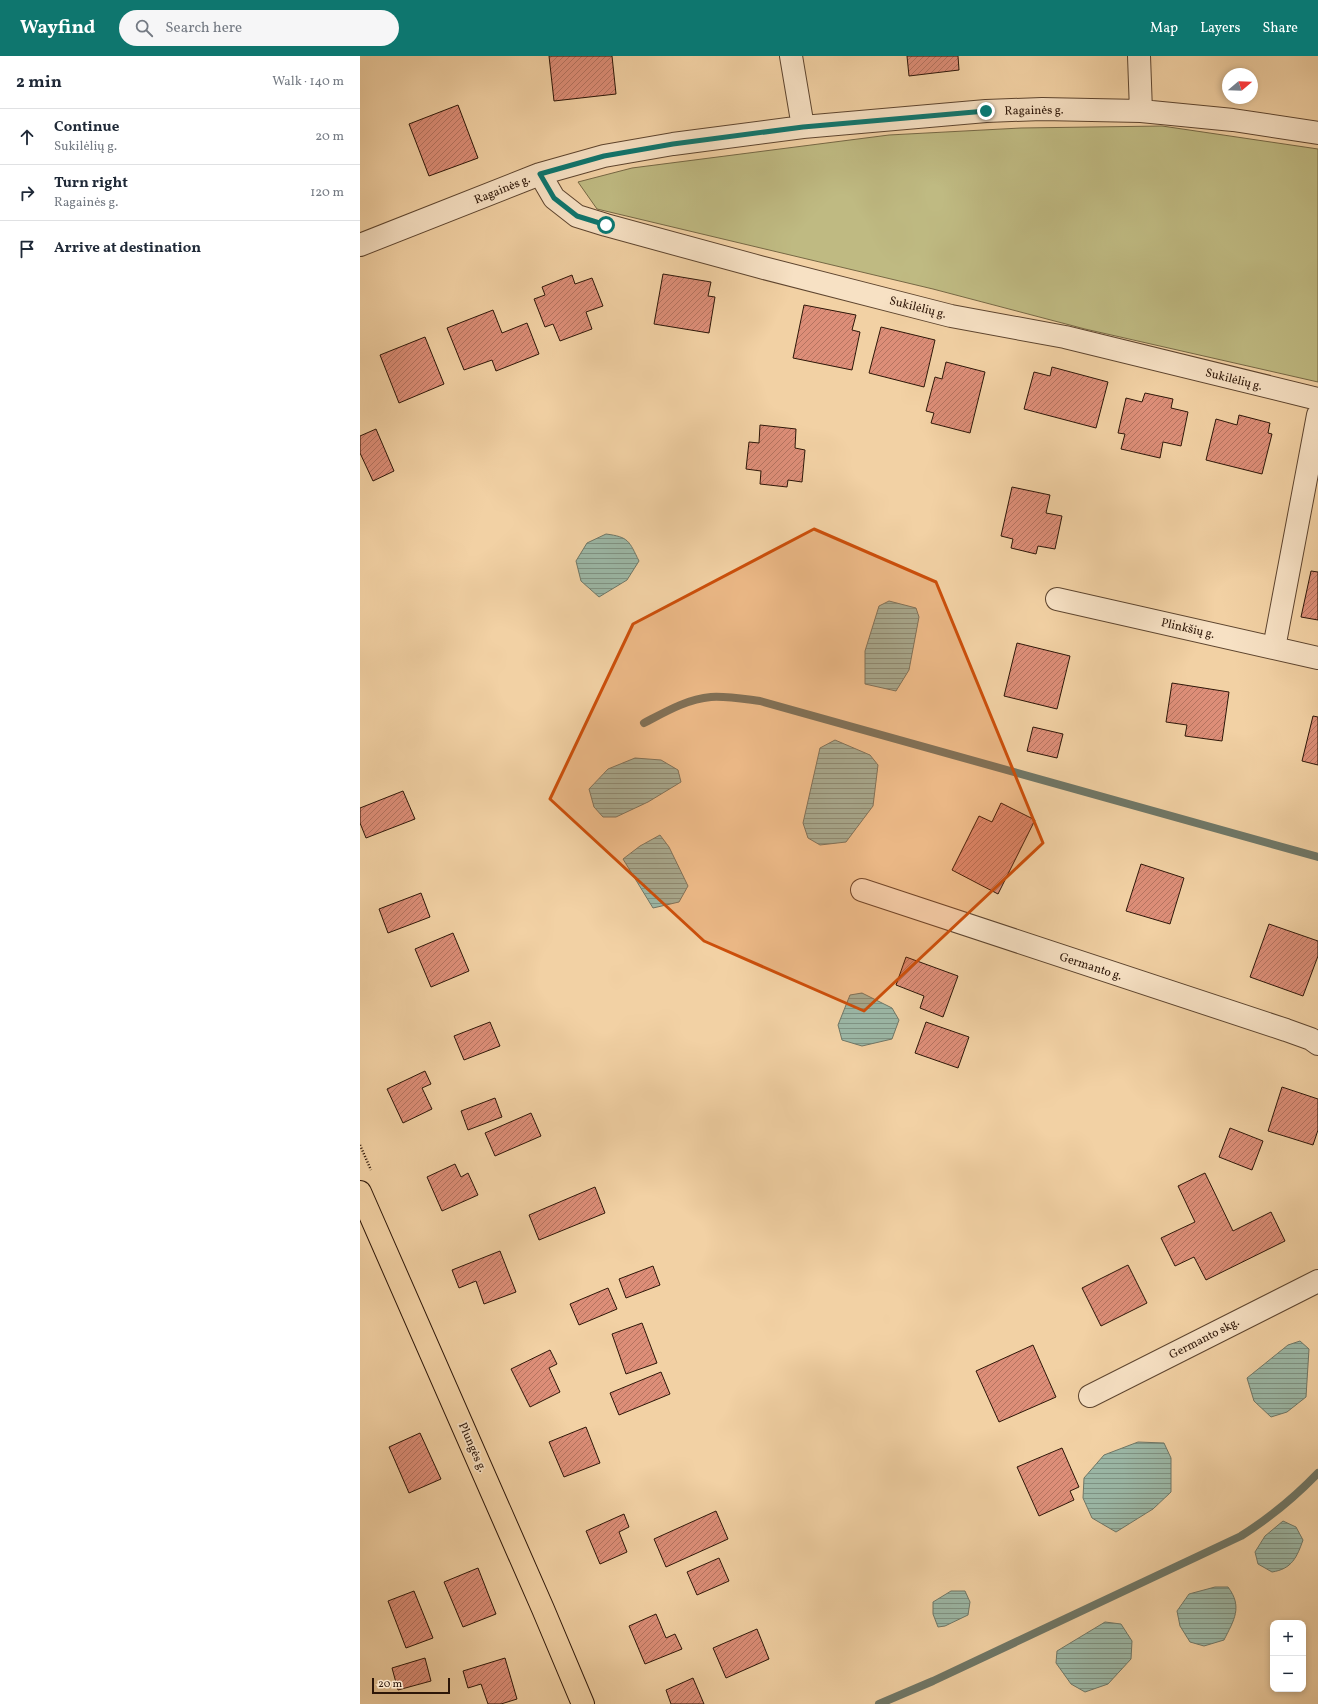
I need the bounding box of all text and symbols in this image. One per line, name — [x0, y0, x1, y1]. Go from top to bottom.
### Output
search box — [119, 10, 399, 46]
text: Wayfind — [20, 15, 95, 41]
icon: search — [133, 17, 155, 39]
text: Search here — [165, 18, 242, 39]
text: Map — [1150, 19, 1178, 38]
text: Layers — [1200, 19, 1240, 38]
text: Share — [1262, 19, 1298, 38]
north arrow — [1222, 68, 1258, 104]
text: 2 min — [16, 71, 62, 94]
text: Walk · 140 m — [272, 73, 344, 91]
route end — [977, 102, 995, 120]
street label: Ragainės g. — [1004, 102, 1064, 120]
text: Continue — [54, 117, 119, 138]
icon: ahead — [16, 126, 38, 148]
text: 20 m — [315, 128, 344, 146]
text: Sukilėlių g. — [54, 138, 117, 156]
street label: Ragainės g. — [472, 171, 533, 208]
text: Turn right — [54, 173, 128, 194]
icon: right — [16, 182, 38, 204]
text: 120 m — [310, 184, 344, 202]
text: Ragainės g. — [54, 194, 118, 212]
route start — [597, 216, 615, 234]
icon: arrive — [16, 238, 38, 260]
text: Arrive at destination — [54, 238, 201, 259]
street label: Sukilėlių g. — [888, 293, 948, 323]
street label: Sukilėlių g. — [1204, 365, 1264, 395]
street label: Plinkšių g. — [1159, 615, 1216, 643]
street label: Germanto g. — [1057, 949, 1124, 985]
street label: Germanto skg. — [1167, 1314, 1242, 1363]
street label: Plungės g. — [454, 1420, 490, 1475]
map controls — [1270, 1620, 1306, 1692]
button: + — [1270, 1620, 1306, 1656]
button: − — [1270, 1656, 1306, 1692]
scale bar — [372, 1676, 450, 1695]
text: 20 m — [378, 1677, 402, 1692]

